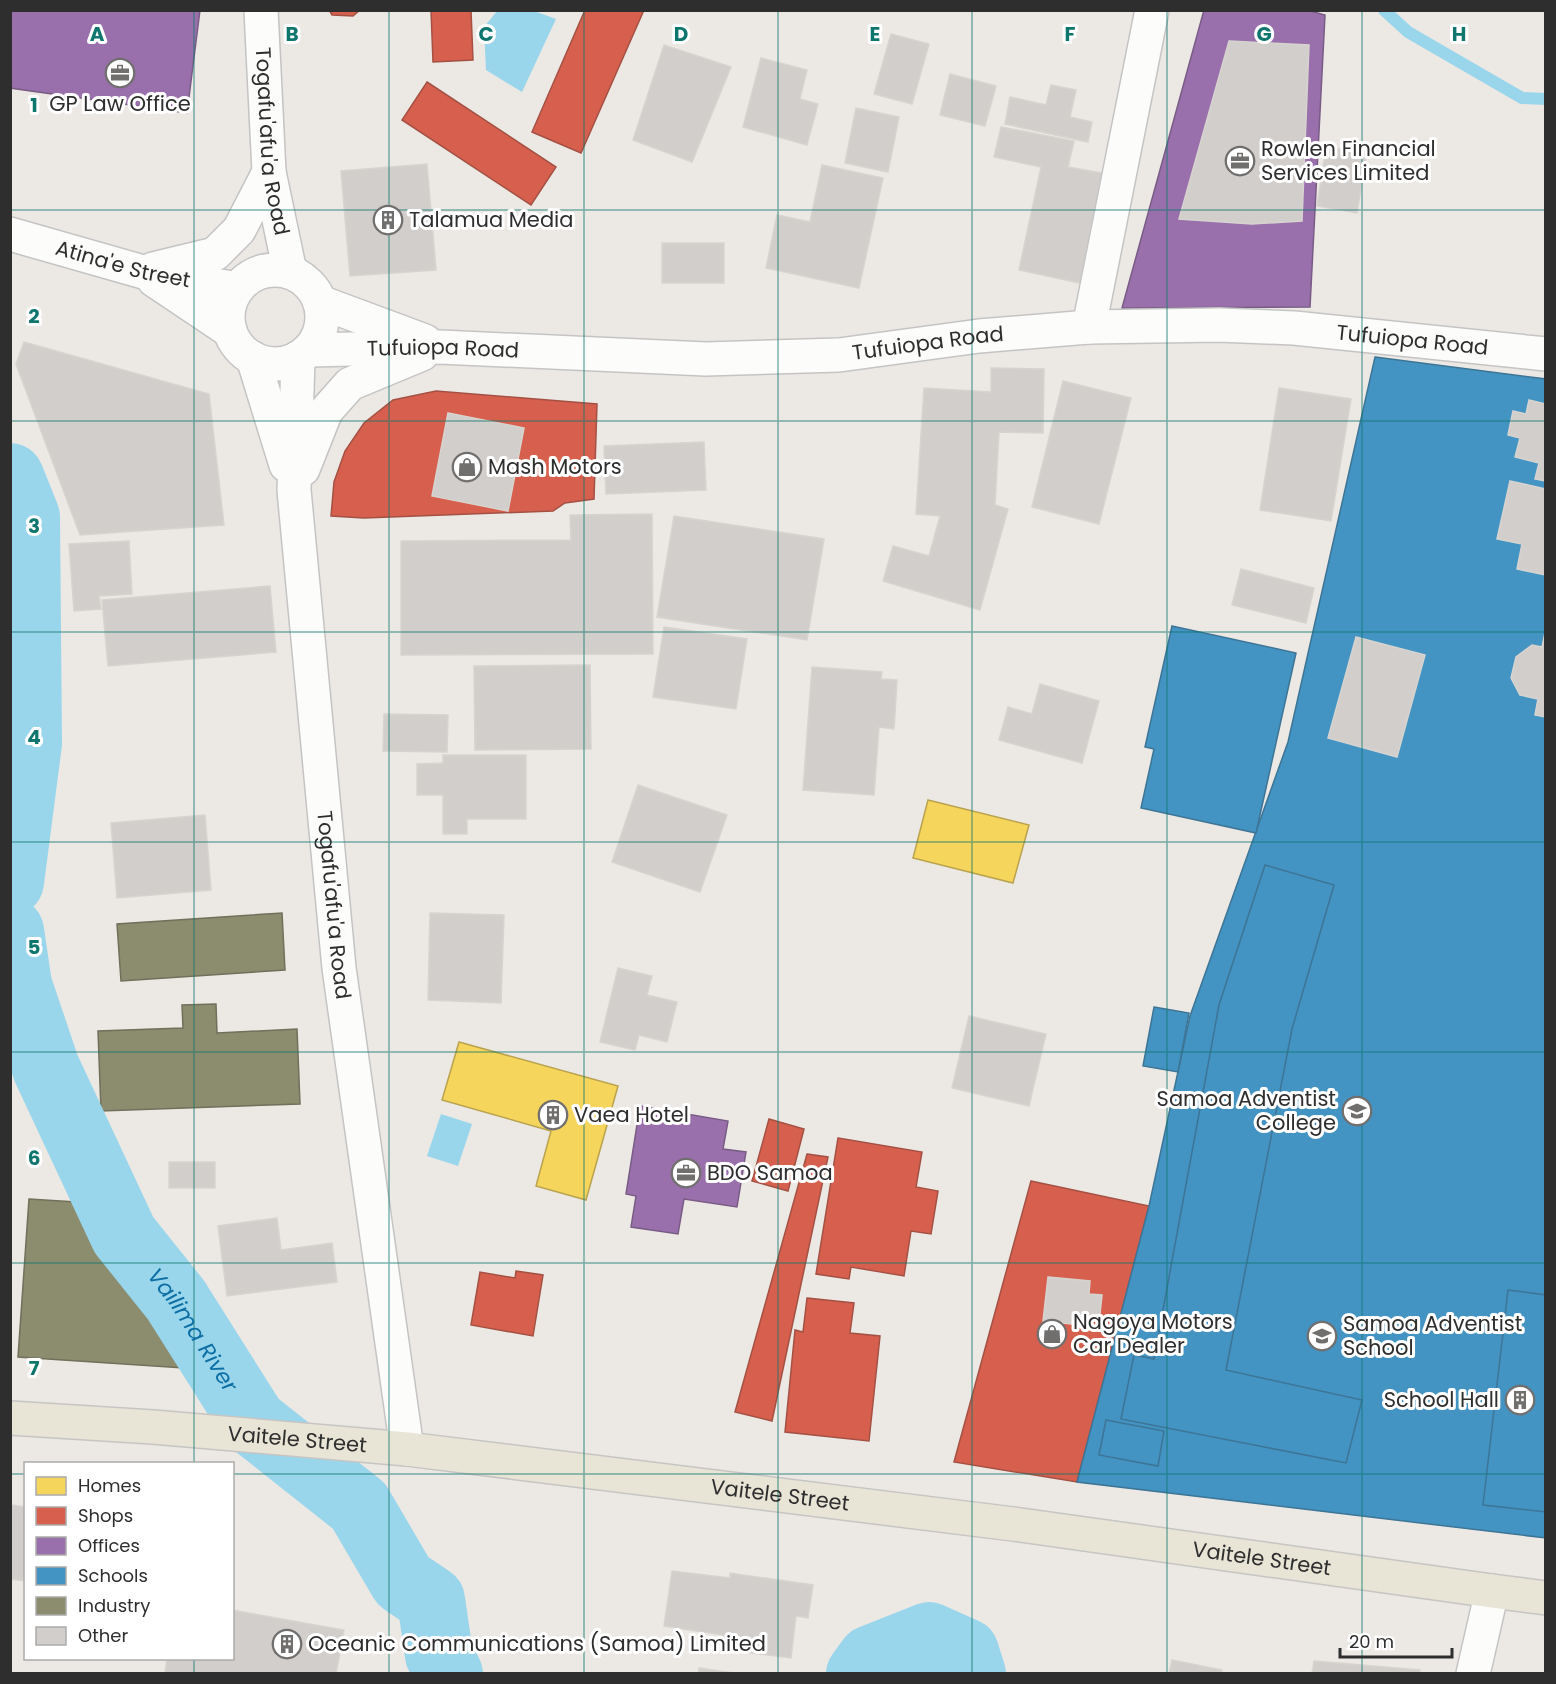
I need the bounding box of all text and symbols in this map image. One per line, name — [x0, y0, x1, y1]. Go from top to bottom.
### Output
text: A — [90, 20, 105, 48]
text: B — [285, 20, 299, 48]
text: C — [478, 20, 494, 48]
text: D — [674, 20, 688, 48]
text: E — [870, 20, 880, 48]
text: F — [1065, 20, 1076, 48]
text: G — [1256, 20, 1272, 48]
text: H — [1452, 20, 1466, 48]
street label: Togafu'afu'a Road — [249, 47, 297, 238]
office icon: GP Law Office — [104, 57, 136, 89]
place label: GP Law Office — [49, 89, 191, 118]
text: 1 — [30, 91, 38, 119]
place label: Rowlen Financial Services Limited — [1261, 134, 1436, 187]
office icon: Rowlen Financial Services Limited — [1224, 145, 1256, 177]
building icon: Talamua Media — [372, 204, 404, 236]
place label: Talamua Media — [409, 205, 573, 234]
street label: Atina'e Street — [52, 233, 193, 294]
text: 2 — [28, 302, 40, 330]
street label: Tufuiopa Road — [1335, 317, 1490, 362]
street label: Tufuiopa Road — [850, 319, 1005, 367]
street label: Tufuiopa Road — [366, 332, 520, 365]
shop icon: Mash Motors — [451, 451, 483, 483]
place label: Mash Motors — [488, 452, 622, 481]
text: 3 — [28, 512, 40, 540]
text: 4 — [27, 723, 41, 751]
street label: Togafu'afu'a Road — [310, 809, 358, 1001]
text: 5 — [28, 933, 41, 961]
place label: Samoa Adventist College — [1157, 1084, 1336, 1137]
school or university icon: Samoa Adventist College — [1341, 1095, 1373, 1127]
building icon: Vaea Hotel — [537, 1099, 569, 1131]
place label: Vaea Hotel — [574, 1100, 689, 1129]
text: 6 — [28, 1144, 40, 1172]
office icon: BDO Samoa — [670, 1157, 702, 1189]
place label: BDO Samoa — [707, 1158, 833, 1187]
water label: Vailima River — [140, 1261, 246, 1399]
place label: Nagoya Motors Car Dealer — [1073, 1307, 1233, 1360]
place label: Samoa Adventist School — [1343, 1309, 1522, 1362]
shop icon: Nagoya Motors Car Dealer — [1036, 1318, 1068, 1350]
school or university icon: Samoa Adventist School — [1306, 1320, 1338, 1352]
text: 7 — [29, 1354, 40, 1382]
building icon: School Hall — [1504, 1384, 1536, 1416]
place label: School Hall — [1384, 1385, 1499, 1414]
street label: Vaitele Street — [226, 1419, 368, 1459]
legend — [24, 1462, 234, 1660]
street label: Vaitele Street — [709, 1472, 851, 1518]
text: Homes — [78, 1473, 141, 1498]
text: Shops — [78, 1503, 133, 1528]
text: Offices — [78, 1533, 140, 1558]
street label: Vaitele Street — [1191, 1534, 1333, 1582]
text: Schools — [78, 1563, 148, 1588]
text: Industry — [78, 1593, 150, 1618]
scale bar — [1340, 1621, 1452, 1659]
text: Other — [78, 1623, 128, 1648]
building icon: Oceanic Communications (Samoa) Limited — [271, 1628, 303, 1660]
place label: Oceanic Communications (Samoa) Limited — [308, 1629, 766, 1658]
text: 20 m — [1349, 1629, 1394, 1654]

